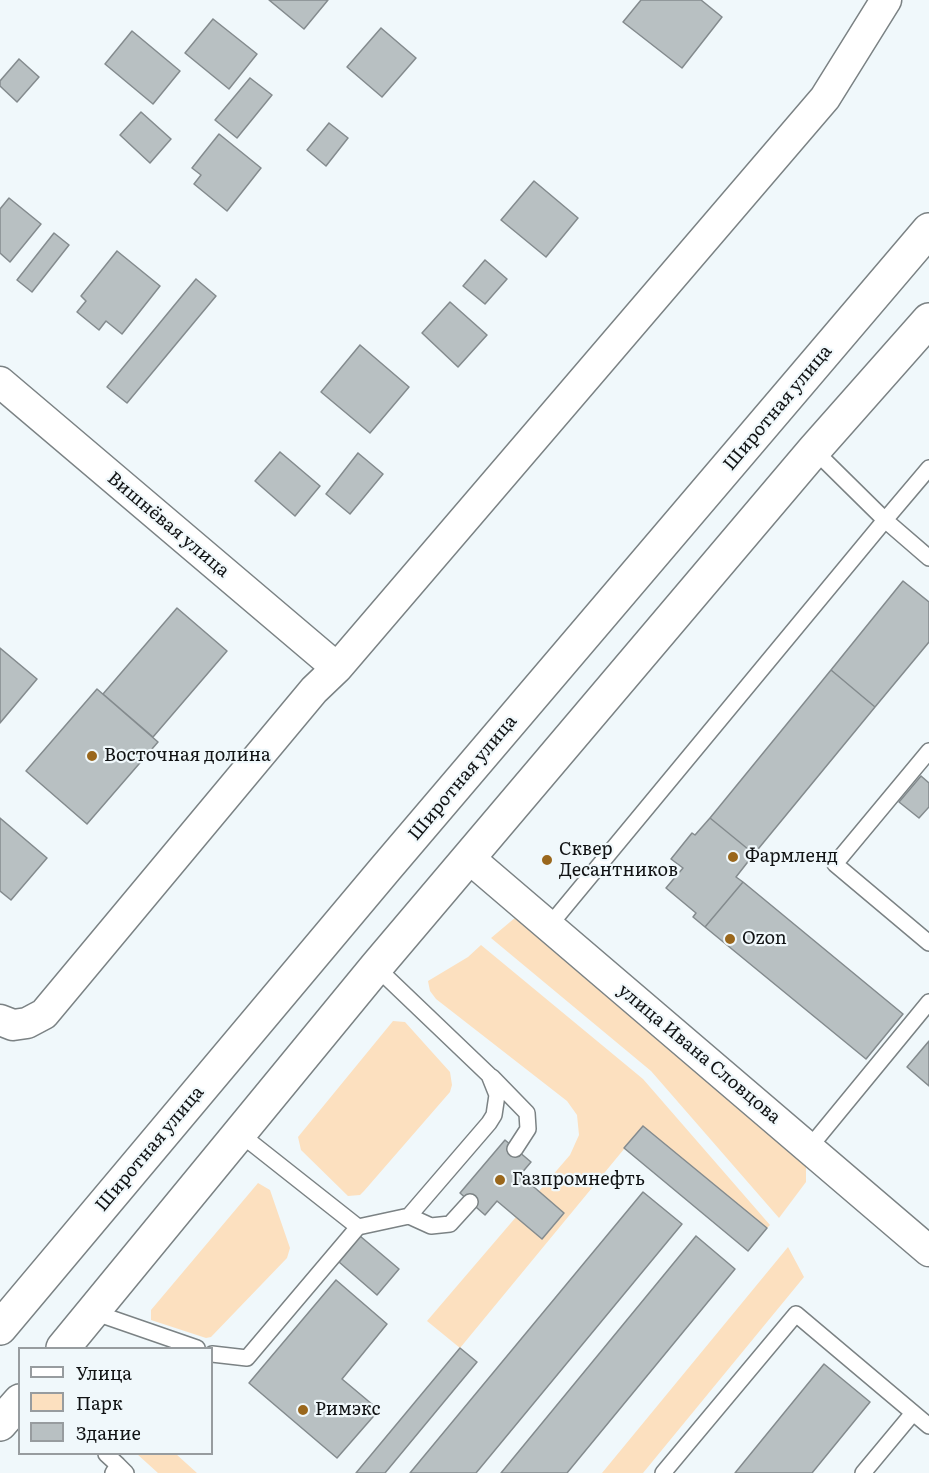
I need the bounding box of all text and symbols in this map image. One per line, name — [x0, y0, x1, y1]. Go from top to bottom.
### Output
street label: Широтная улица — [719, 341, 837, 475]
street label: Вишнёвая улица — [103, 468, 233, 582]
street label: Широтная улица — [404, 711, 522, 845]
place label: Восточная долина — [104, 745, 271, 767]
marker: Восточная долина — [85, 749, 99, 763]
place label: Сквер Десантников — [559, 839, 678, 882]
place label: Фармленд — [745, 846, 838, 868]
marker: Фармленд — [726, 850, 740, 864]
marker: Сквер Десантников — [540, 853, 554, 867]
place label: Ozon — [742, 928, 787, 950]
marker: Ozon — [723, 932, 737, 946]
street label: улица Ивана Словцова — [613, 980, 785, 1128]
street label: Широтная улица — [91, 1082, 209, 1216]
place label: Газпромнефть — [512, 1169, 645, 1191]
marker: Газпромнефть — [493, 1173, 507, 1187]
legend — [18, 1347, 213, 1455]
text: Улица — [76, 1359, 132, 1386]
text: Парк — [76, 1389, 123, 1416]
place label: Римэкс — [315, 1399, 380, 1421]
marker: Римэкс — [296, 1403, 310, 1417]
text: Здание — [76, 1419, 141, 1446]

